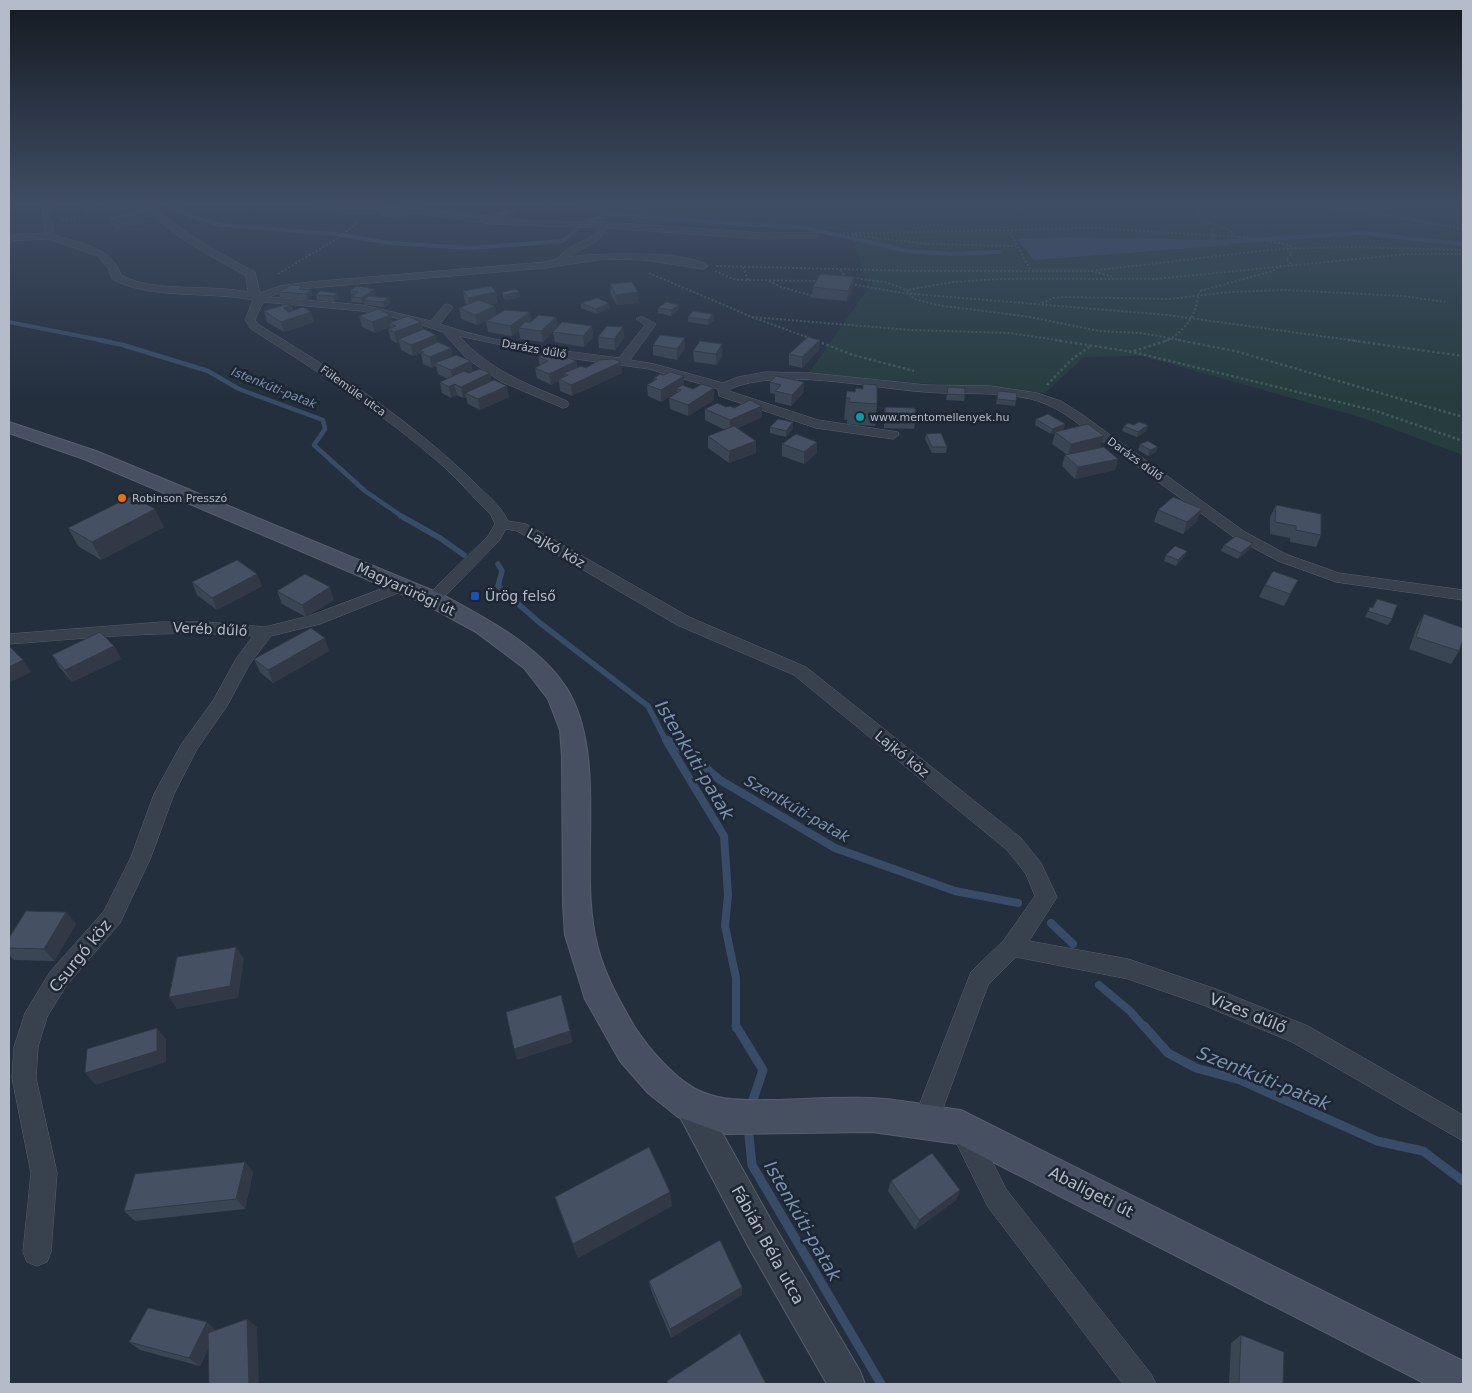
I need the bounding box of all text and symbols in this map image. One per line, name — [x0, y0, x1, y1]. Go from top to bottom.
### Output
street label: Darázs dűlő — [501, 337, 568, 361]
street label: Fülemüle utca — [318, 363, 388, 419]
water label: Istenkúti-patak — [229, 365, 319, 412]
marker: www.mentomellenyek.hu — [854, 411, 866, 423]
place label: www.mentomellenyek.hu — [870, 411, 1009, 424]
street label: Darázs dűlő — [1105, 435, 1165, 484]
marker: Robinson Presszó — [116, 492, 128, 504]
place label: Robinson Presszó — [132, 492, 228, 505]
street label: Lajkó köz — [524, 525, 588, 571]
street label: Magyarürögi út — [354, 559, 458, 619]
place label: Ürög felső — [485, 587, 556, 604]
marker: Ürög felső — [469, 590, 481, 602]
street label: Veréb dűlő — [172, 619, 248, 639]
water label: Istenkúti-patak — [651, 696, 740, 825]
street label: Lajkó köz — [872, 728, 932, 780]
water label: Szentkúti-patak — [741, 772, 854, 847]
street label: Csurgó köz — [45, 916, 115, 996]
street label: Vizes dűlő — [1207, 989, 1289, 1037]
water label: Szentkúti-patak — [1194, 1042, 1335, 1115]
water label: Istenkúti-patak — [760, 1157, 847, 1286]
street label: Abaligeti út — [1046, 1163, 1136, 1221]
street label: Fábián Béla utca — [728, 1183, 808, 1307]

